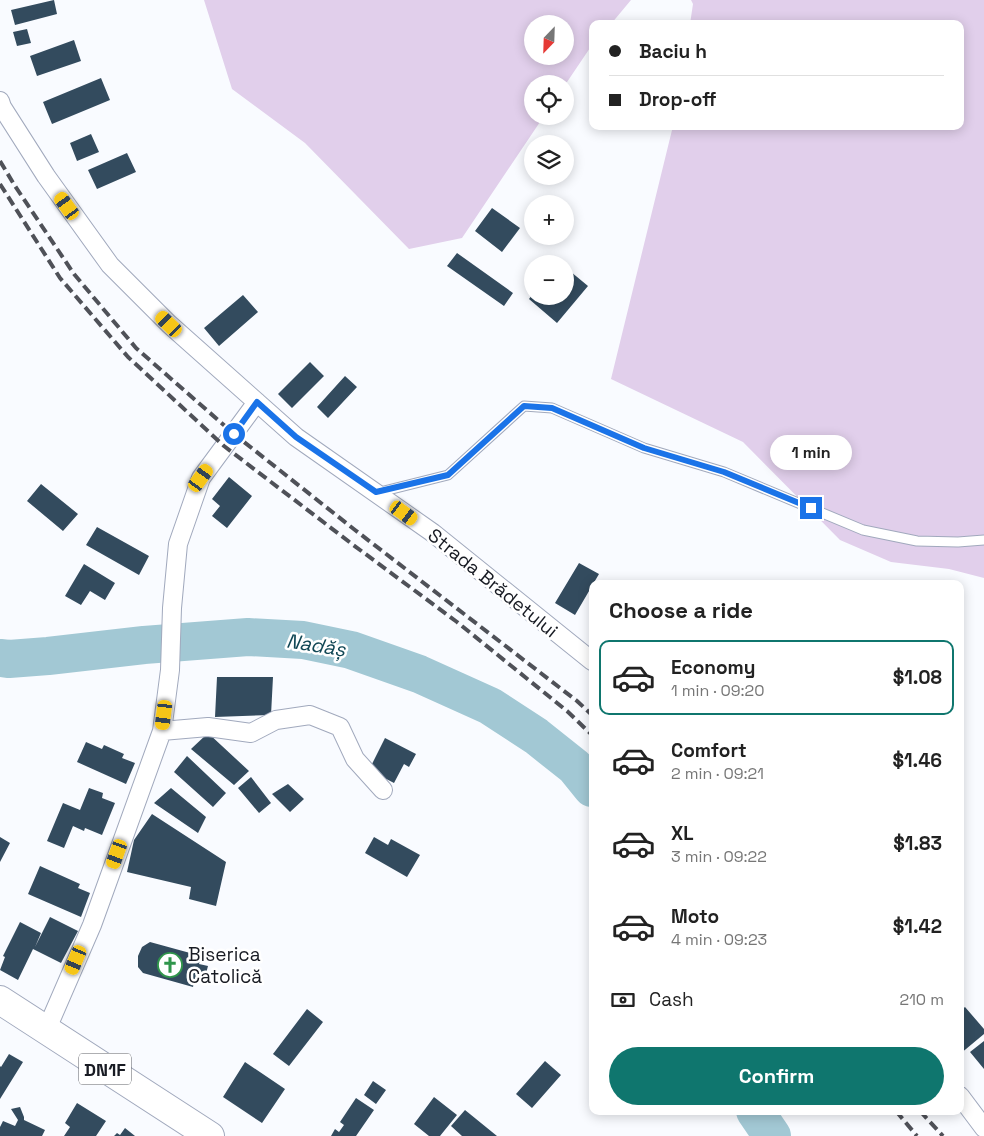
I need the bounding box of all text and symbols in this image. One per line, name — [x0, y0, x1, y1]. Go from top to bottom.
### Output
north arrow — [524, 15, 574, 65]
map controls — [524, 15, 574, 305]
text: Baciu h — [639, 39, 707, 64]
button: locate — [524, 75, 574, 125]
text: Drop-off — [639, 87, 717, 112]
button: layers — [524, 135, 574, 185]
car — [52, 189, 81, 223]
button: + — [524, 195, 574, 245]
button: − — [524, 255, 574, 305]
car — [152, 308, 185, 340]
route start — [223, 423, 245, 445]
callout: 1 min — [770, 436, 852, 470]
text: 1 min — [791, 442, 831, 463]
car — [186, 461, 215, 495]
route end — [800, 497, 822, 519]
car — [387, 498, 420, 528]
street label: Strada Brădetului — [423, 523, 563, 643]
text: Choose a ride — [609, 596, 753, 624]
water label: Nadăș — [285, 628, 349, 663]
icon: car — [611, 655, 656, 700]
text: Economy — [671, 655, 755, 680]
text: $1.08 — [893, 665, 942, 690]
text: 1 min · 09:20 — [671, 680, 765, 701]
car — [154, 699, 173, 731]
icon: car — [611, 738, 656, 783]
text: Comfort — [671, 738, 747, 763]
text: $1.46 — [892, 748, 942, 773]
text: 2 min · 09:21 — [671, 763, 764, 784]
icon: car — [611, 821, 656, 866]
text: XL — [671, 821, 694, 846]
text: $1.83 — [893, 831, 942, 856]
car — [104, 837, 129, 871]
text: 3 min · 09:22 — [671, 846, 767, 867]
icon: car — [611, 904, 656, 949]
text: Moto — [671, 904, 719, 929]
text: $1.42 — [893, 914, 942, 939]
text: 4 min · 09:23 — [671, 929, 767, 950]
place label: Biserica Catolică — [188, 942, 262, 989]
car — [63, 943, 88, 977]
church icon: Biserica Catolică — [157, 952, 183, 978]
icon: cash — [609, 986, 637, 1014]
text: Cash — [649, 987, 694, 1012]
text: 210 m — [900, 989, 944, 1010]
button: Confirm — [609, 1047, 944, 1105]
road number: DN1F — [79, 1054, 131, 1084]

